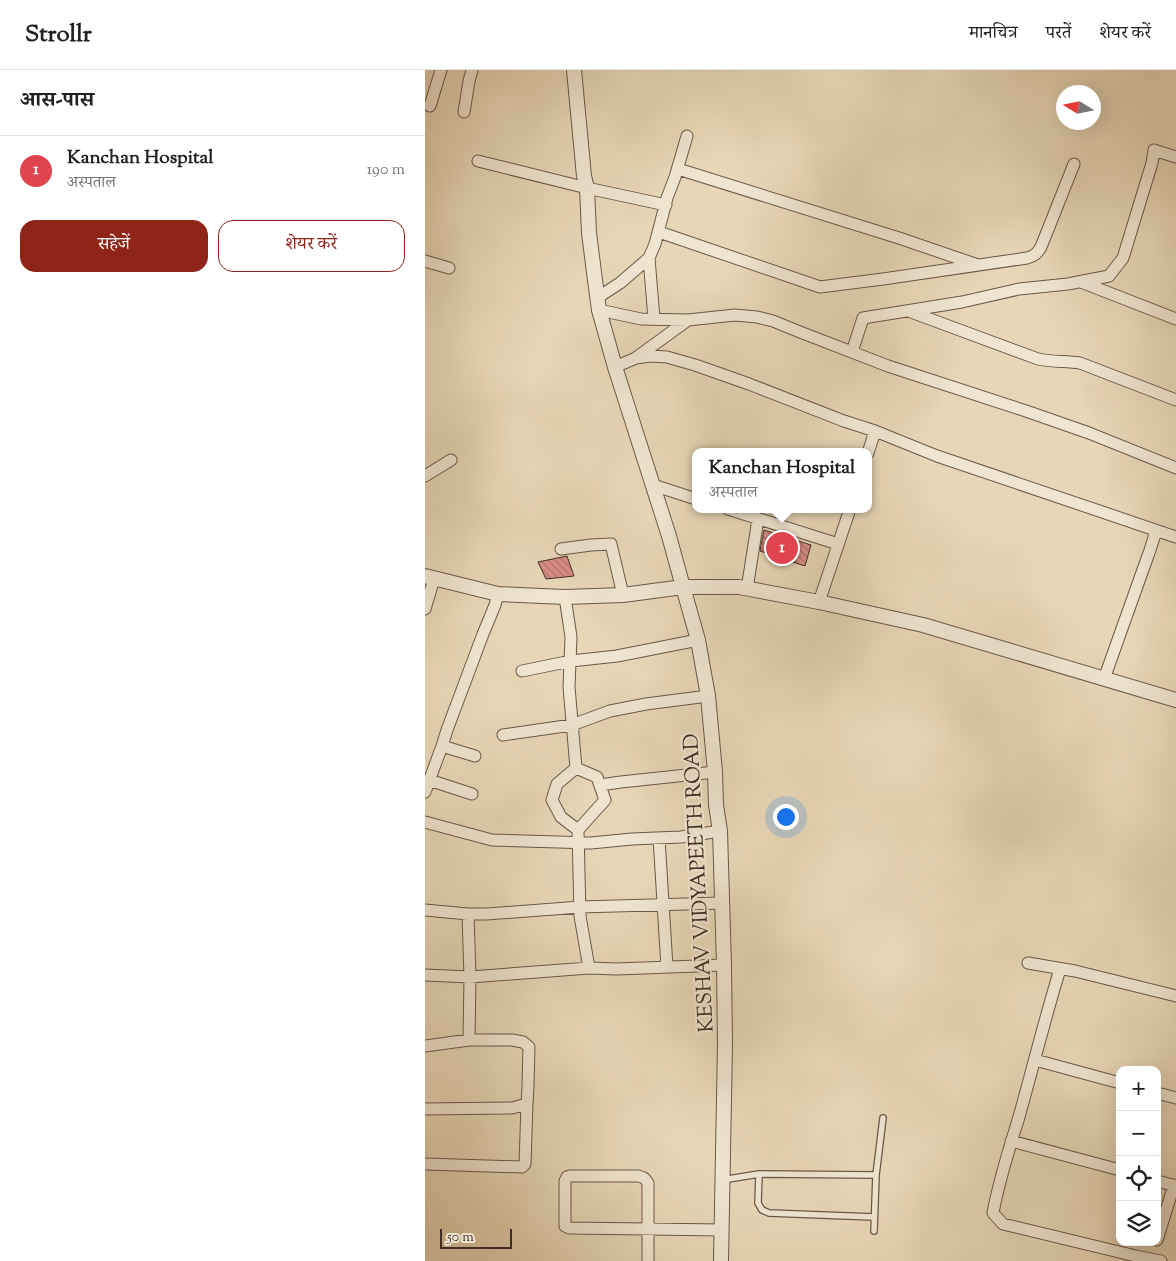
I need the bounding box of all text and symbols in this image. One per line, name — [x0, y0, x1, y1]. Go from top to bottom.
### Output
text: Strollr — [25, 18, 92, 52]
text: मानचित्र — [969, 21, 1018, 47]
text: परतें — [1046, 21, 1071, 47]
text: शेयर करें — [1099, 21, 1151, 47]
north arrow — [1056, 85, 1101, 130]
text: आस-पास — [20, 86, 94, 116]
text: Kanchan Hospital — [67, 145, 214, 172]
text: 1 — [33, 159, 39, 182]
text: 190 m — [367, 159, 405, 182]
text: अस्पताल — [67, 172, 116, 195]
button: सहेजें — [20, 220, 208, 272]
button: शेयर करें — [218, 220, 405, 272]
popup — [692, 448, 872, 513]
text: Kanchan Hospital — [709, 455, 855, 482]
text: अस्पताल — [709, 482, 757, 505]
pin: 1 — [766, 529, 798, 567]
street label: KESHAV VIDYAPEETH ROAD — [677, 733, 723, 1033]
your location — [773, 804, 799, 830]
map controls — [1116, 1066, 1161, 1246]
button: + — [1116, 1066, 1161, 1111]
button: − — [1116, 1111, 1161, 1156]
button: locate — [1116, 1156, 1161, 1201]
button: layers — [1116, 1201, 1161, 1246]
scale bar — [440, 1226, 513, 1249]
text: 50 m — [447, 1228, 474, 1248]

